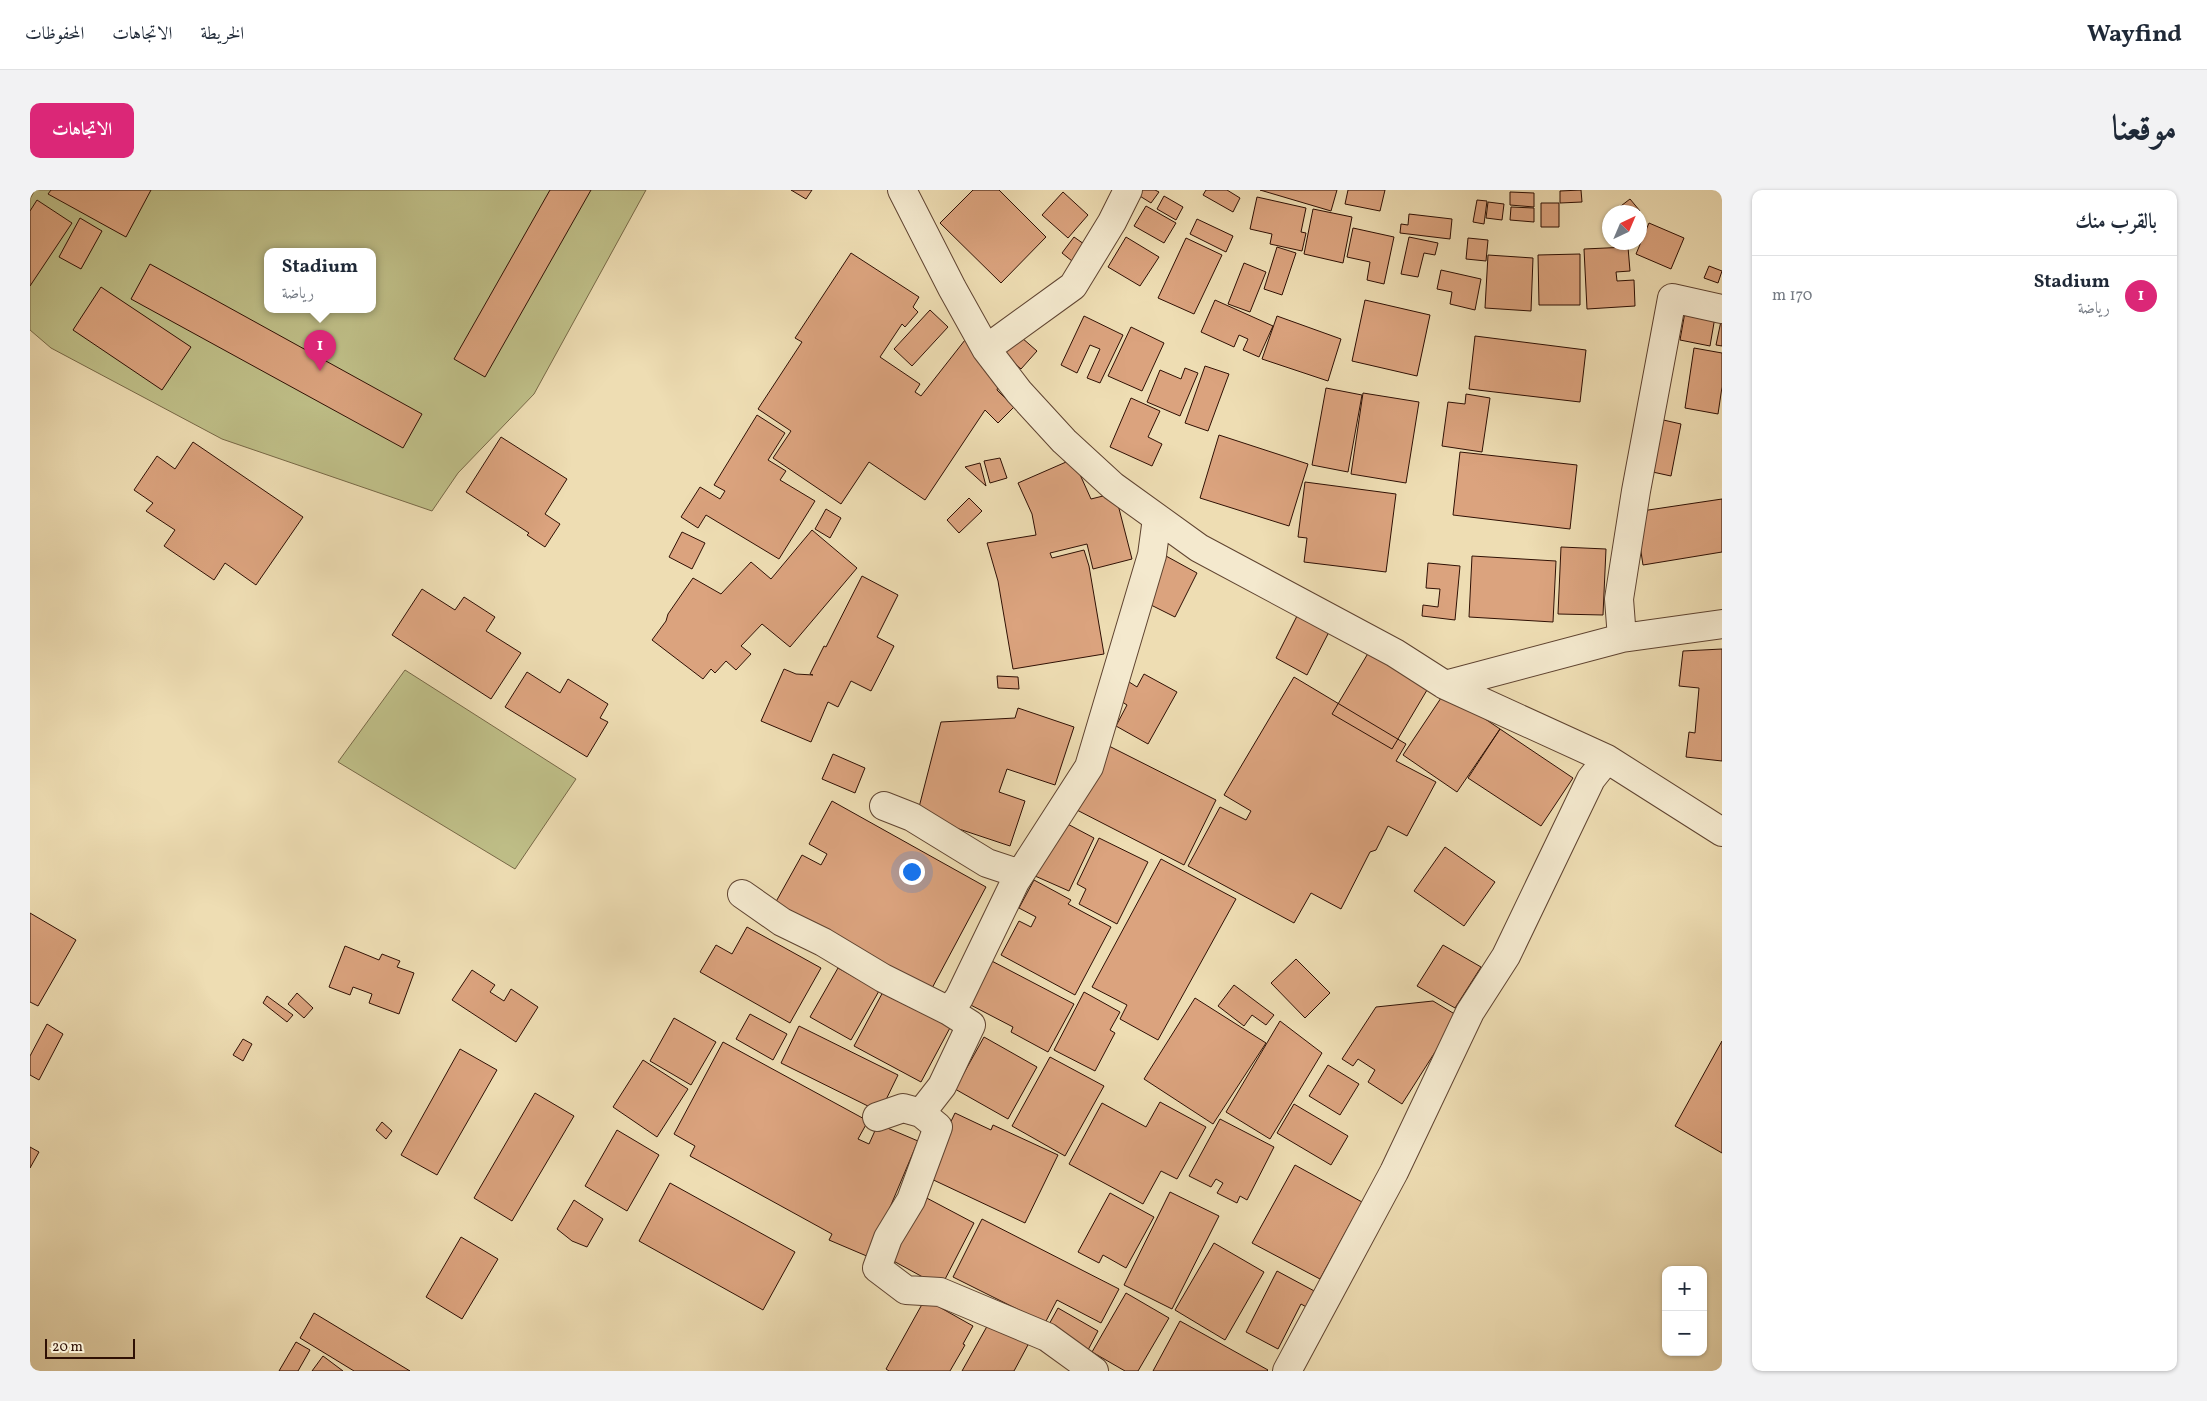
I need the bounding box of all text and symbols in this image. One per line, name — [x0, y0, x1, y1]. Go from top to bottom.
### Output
text: Wayfind — [2087, 18, 2182, 52]
text: المحفوظات — [25, 22, 84, 47]
text: الاتجاهات — [112, 22, 172, 47]
text: الخريطة — [200, 22, 244, 47]
button: الاتجاهات — [30, 103, 134, 158]
text: موقعنا — [2112, 106, 2177, 154]
north arrow — [1602, 205, 1647, 250]
text: بالقرب منك — [2075, 208, 2157, 237]
popup — [264, 248, 376, 313]
text: Stadium — [282, 254, 358, 280]
text: Stadium — [2034, 269, 2110, 295]
text: رياضة — [282, 283, 314, 305]
text: 170 m — [1772, 285, 1812, 307]
text: 1 — [2138, 285, 2144, 307]
text: رياضة — [2078, 298, 2110, 320]
pin: 1 — [304, 330, 336, 371]
your location — [899, 859, 925, 885]
map controls — [1662, 1266, 1707, 1356]
button: + — [1662, 1266, 1707, 1311]
button: − — [1662, 1311, 1707, 1356]
scale bar — [45, 1336, 135, 1359]
text: 20 m — [52, 1338, 83, 1357]

